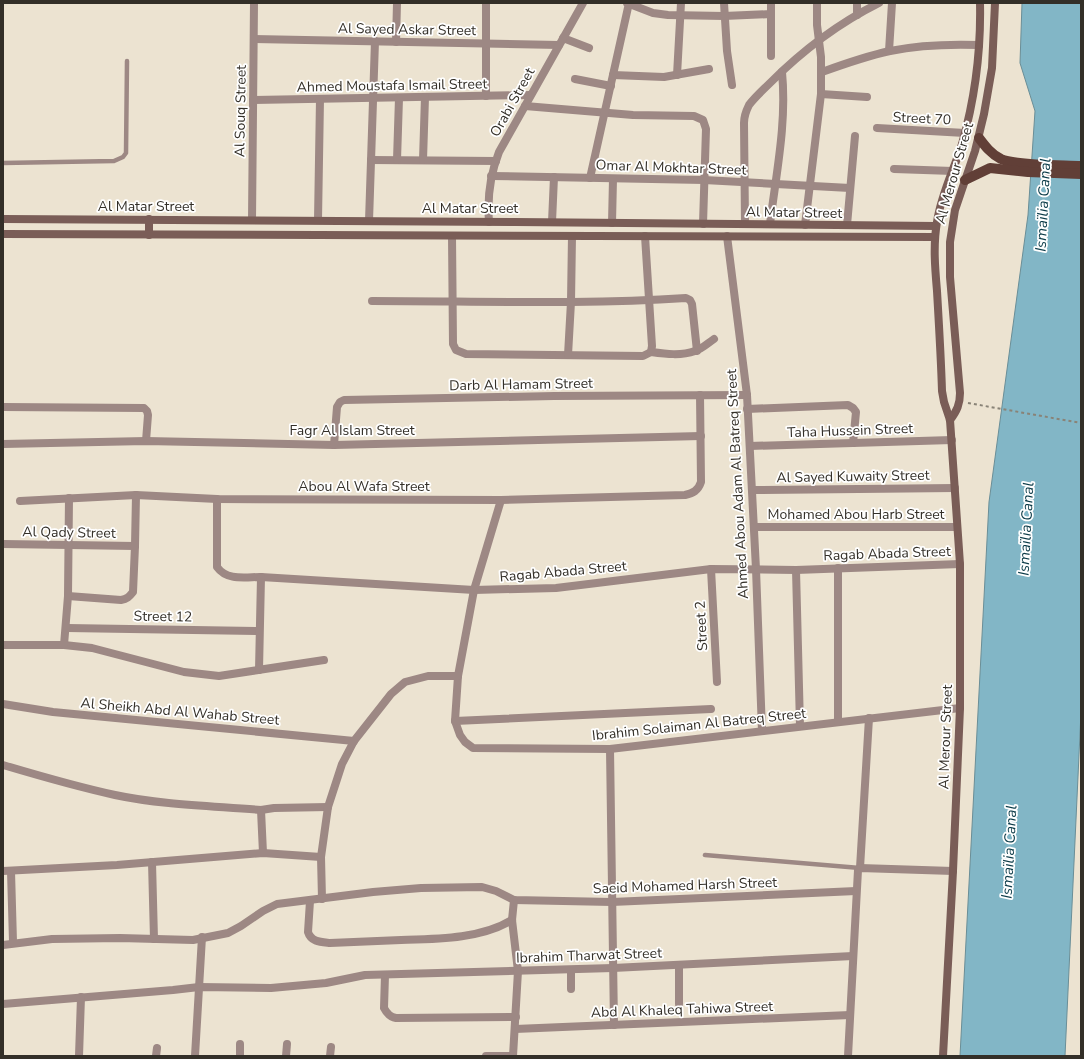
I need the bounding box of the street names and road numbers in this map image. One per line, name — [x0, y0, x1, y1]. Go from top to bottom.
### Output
street label: Al Sayed Askar Street — [338, 19, 476, 40]
street label: Orabi Street — [486, 64, 539, 140]
street label: Al Souq Street — [230, 65, 251, 157]
street label: Ahmed Moustafa Ismail Street — [297, 74, 487, 97]
street label: Street 70 — [892, 107, 952, 130]
street label: Al Merour Street — [931, 120, 978, 226]
street label: Omar Al Mokhtar Street — [595, 155, 747, 180]
street label: Al Matar Street — [98, 197, 194, 216]
street label: Al Matar Street — [422, 199, 518, 218]
street label: Al Matar Street — [746, 202, 842, 223]
street label: Ahmed Abou Adam Al Batreq Street — [722, 368, 753, 599]
street label: Darb Al Hamam Street — [449, 374, 593, 395]
street label: Taha Hussein Street — [787, 419, 913, 442]
street label: Fagr Al Islam Street — [289, 421, 415, 440]
street label: Al Sayed Kuwaity Street — [776, 466, 930, 487]
street label: Abou Al Wafa Street — [298, 477, 430, 496]
street label: Mohamed Abou Harb Street — [768, 505, 945, 524]
street label: Al Qady Street — [22, 522, 116, 543]
street label: Ragab Abada Street — [823, 542, 951, 565]
street label: Ragab Abada Street — [499, 556, 627, 587]
street label: Street 2 — [691, 600, 712, 652]
street label: Street 12 — [134, 606, 192, 627]
street label: Al Merour Street — [934, 684, 957, 790]
street label: Al Sheikh Abd Al Wahab Street — [80, 693, 280, 730]
street label: Ibrahim Solaiman Al Batreq Street — [591, 704, 807, 745]
street label: Saeid Mohamed Harsh Street — [593, 873, 778, 898]
street label: Ibrahim Tharwat Street — [516, 943, 662, 968]
street label: Abd Al Khaleq Tahiwa Street — [591, 997, 774, 1022]

